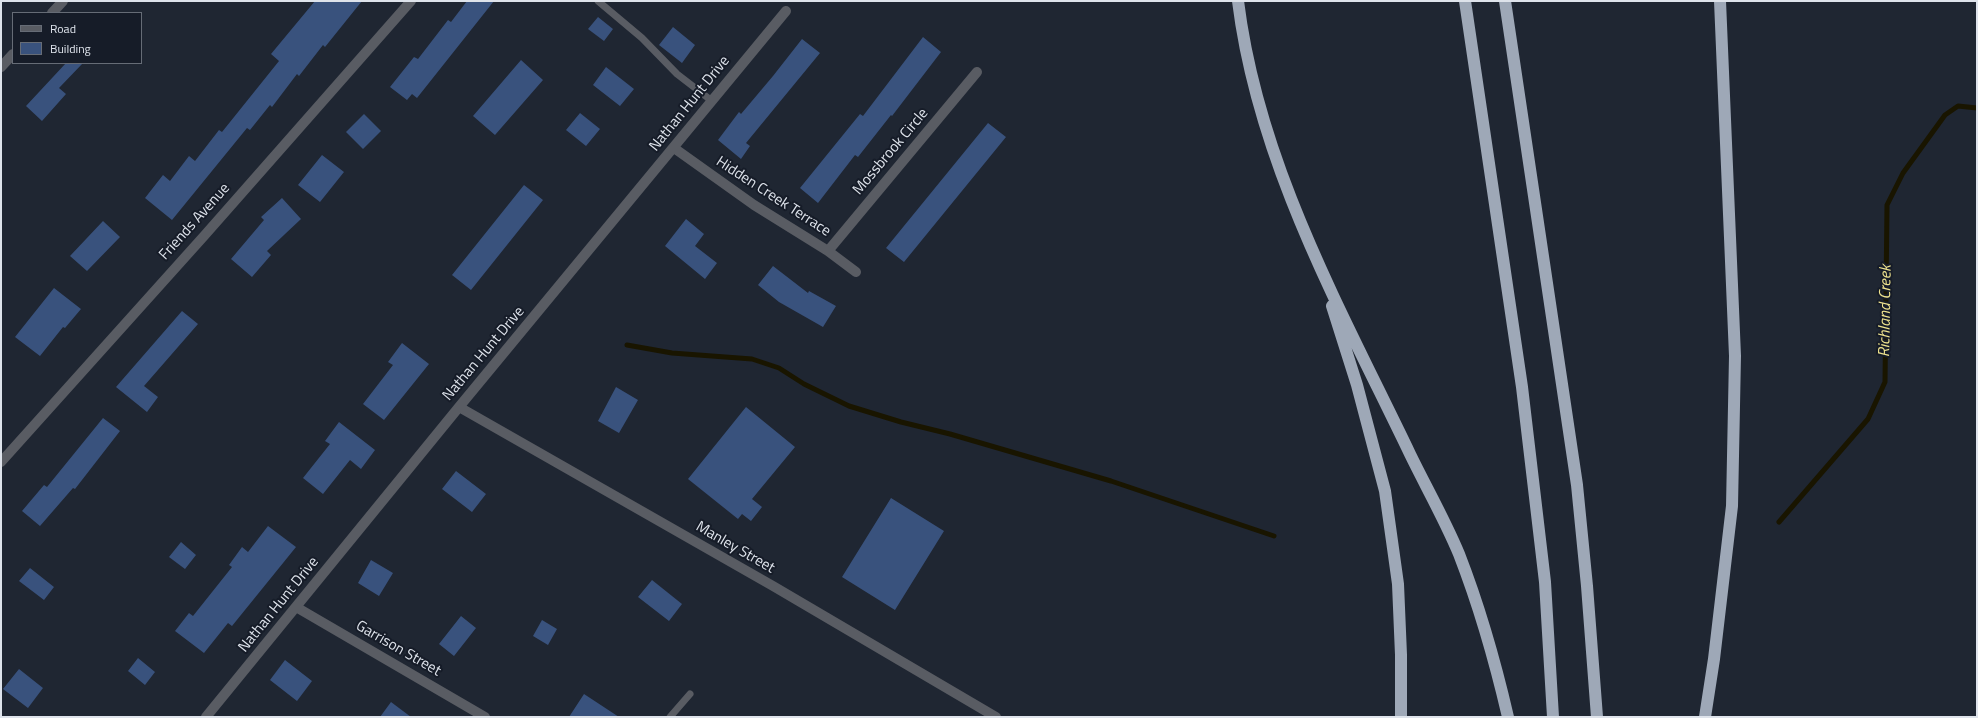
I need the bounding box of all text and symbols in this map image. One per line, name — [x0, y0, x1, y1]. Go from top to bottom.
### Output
legend — [12, 12, 142, 64]
text: Road — [50, 19, 76, 38]
text: Building — [50, 39, 91, 58]
street label: Nathan Hunt Drive — [646, 53, 734, 155]
street label: Mossbrook Circle — [849, 105, 933, 199]
street label: Hidden Creek Terrace — [712, 153, 834, 241]
street label: Friends Avenue — [156, 180, 234, 264]
water label: Richland Creek — [1876, 265, 1896, 357]
street label: Nathan Hunt Drive — [439, 303, 529, 405]
street label: Manley Street — [692, 518, 778, 578]
street label: Nathan Hunt Drive — [235, 554, 323, 656]
street label: Garrison Street — [352, 617, 444, 681]

